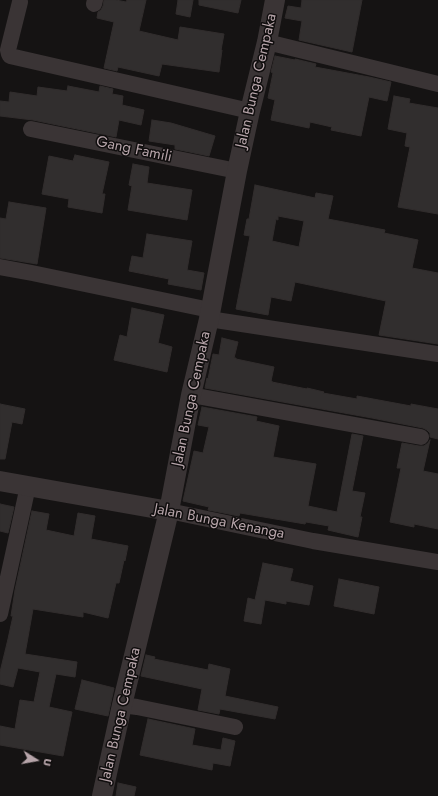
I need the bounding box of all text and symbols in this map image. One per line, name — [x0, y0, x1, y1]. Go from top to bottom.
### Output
street label: Jalan Bunga Cempaka — [233, 12, 281, 150]
street label: Gang Famili — [94, 133, 174, 167]
street label: Jalan Bunga Cempaka — [169, 330, 215, 468]
street label: Jalan Bunga Kenanga — [152, 501, 286, 543]
street label: Jalan Bunga Cempaka — [97, 646, 145, 784]
north arrow — [16, 740, 56, 780]
text: U — [39, 757, 56, 768]

